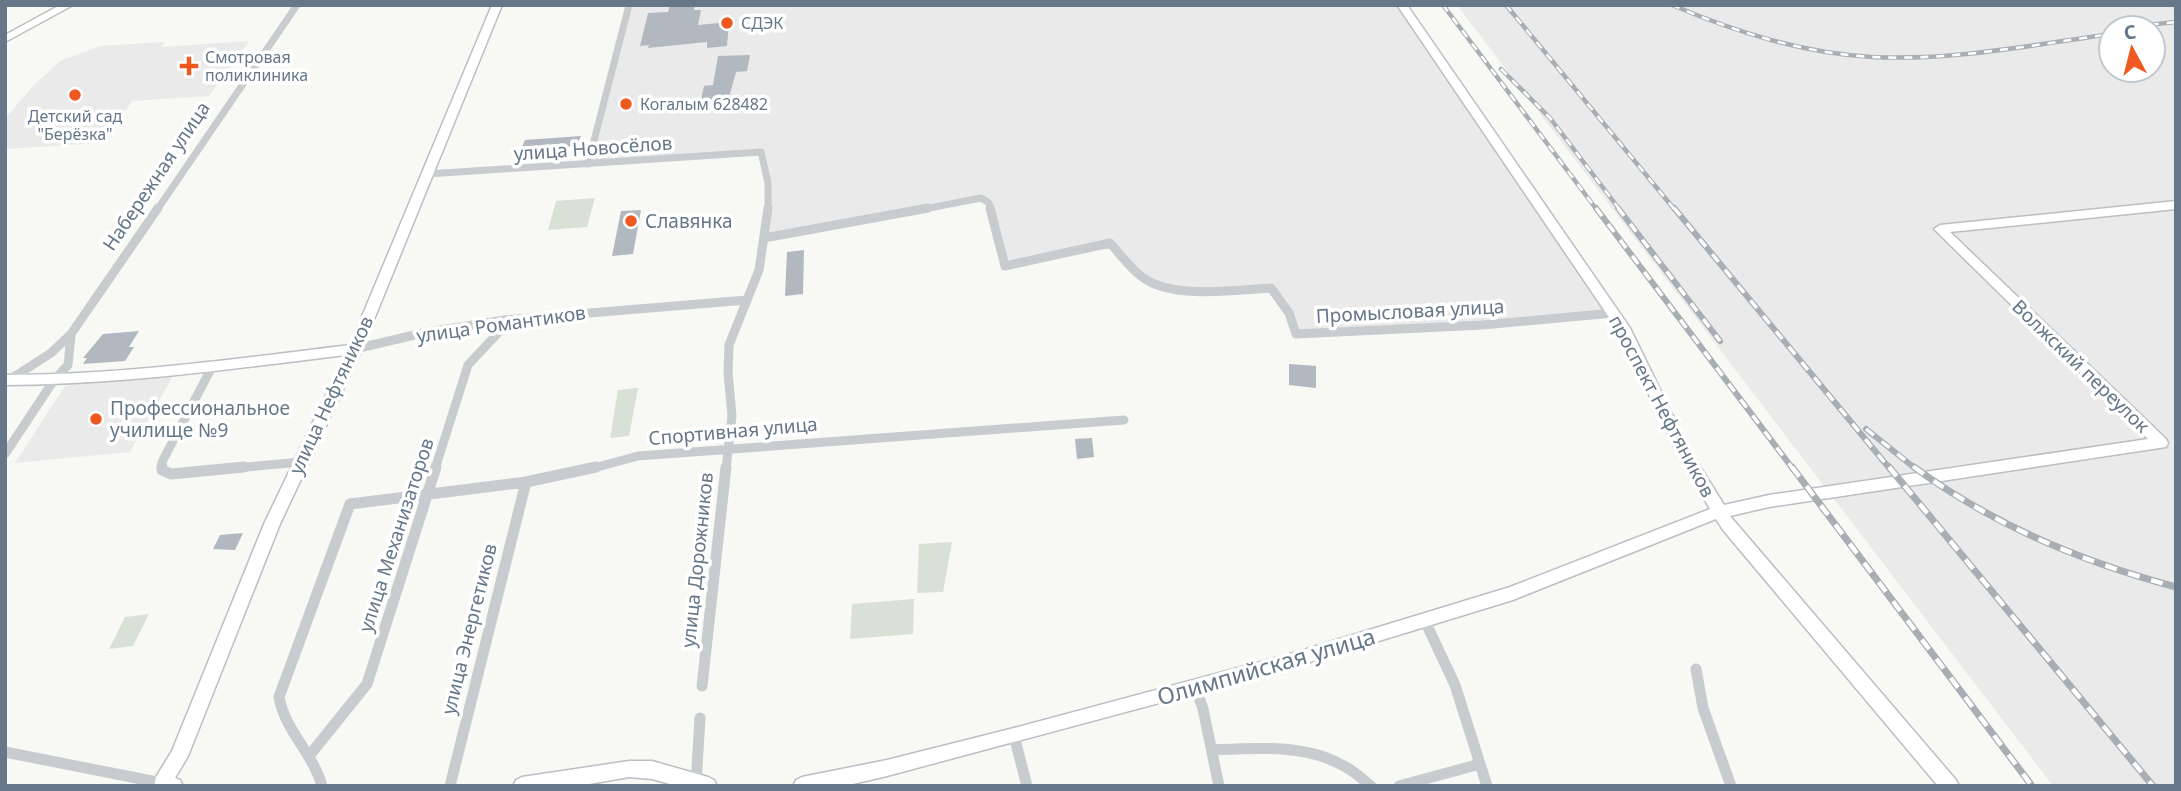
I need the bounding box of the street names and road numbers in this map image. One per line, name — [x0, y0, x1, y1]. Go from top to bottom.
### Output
street label: Набережная улица — [96, 96, 216, 256]
street label: улица Новосёлов — [513, 129, 673, 167]
street label: Промысловая улица — [1315, 293, 1505, 329]
street label: Волжский переулок — [2007, 294, 2155, 438]
street label: улица Романтиков — [415, 299, 587, 349]
street label: проспект Нефтяников — [1603, 310, 1721, 502]
street label: улица Нефтяников — [283, 311, 379, 479]
street label: Спортивная улица — [647, 411, 819, 451]
street label: улица Механизаторов — [352, 435, 440, 635]
street label: улица Дорожников — [675, 471, 719, 649]
street label: улица Энергетиков — [435, 541, 503, 717]
street label: Олимпийская улица — [1153, 620, 1379, 712]

